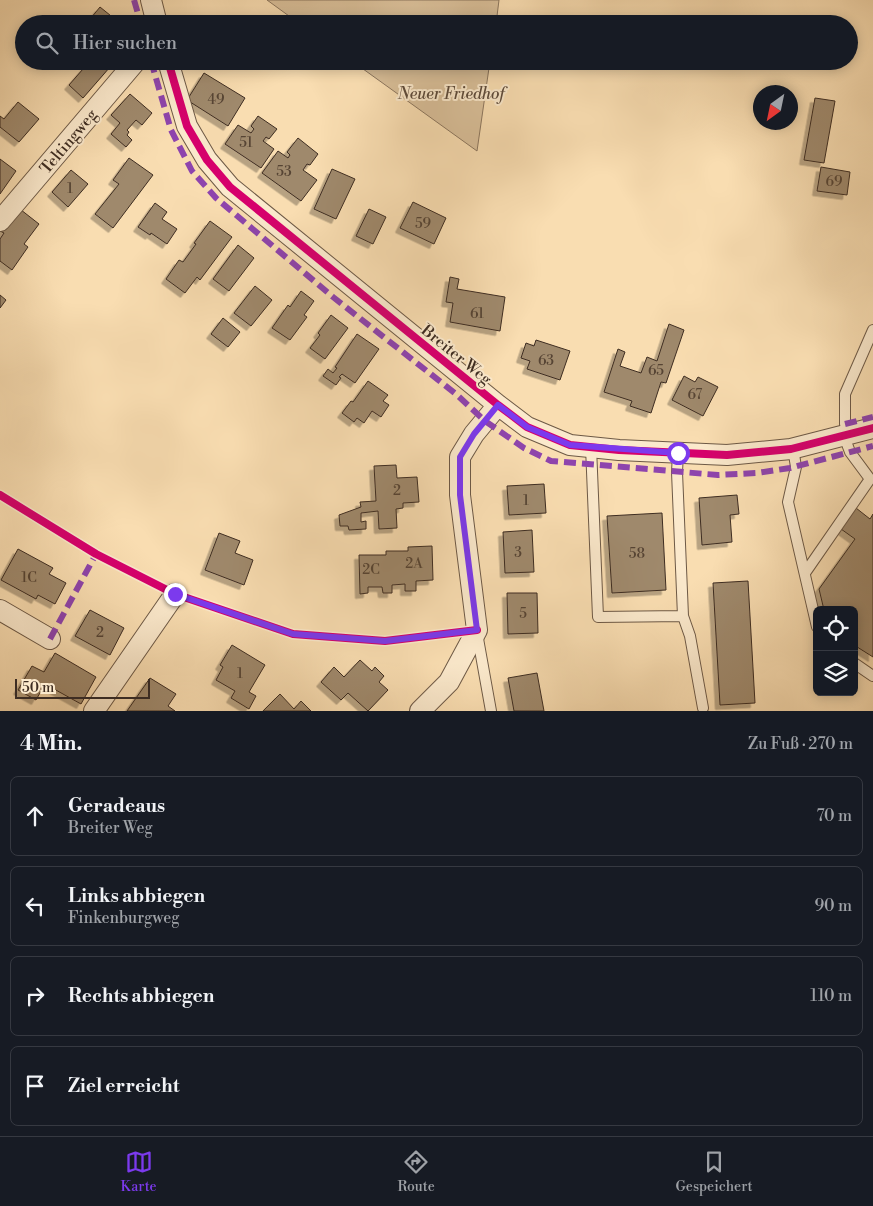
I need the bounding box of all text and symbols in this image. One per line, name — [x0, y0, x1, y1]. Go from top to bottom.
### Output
search box — [15, 15, 858, 70]
icon: search — [33, 29, 61, 57]
text: Hier suchen — [73, 31, 177, 55]
park label: Neuer Friedhof — [397, 84, 508, 104]
north arrow — [753, 85, 798, 130]
house number: 49 — [208, 91, 224, 109]
street label: Teltingweg — [36, 105, 102, 178]
house number: 51 — [239, 134, 253, 152]
house number: 53 — [276, 163, 292, 181]
house number: 69 — [826, 173, 842, 191]
house number: 1 — [67, 180, 73, 198]
house number: 59 — [415, 215, 431, 233]
house number: 61 — [470, 305, 484, 323]
street label: Breiter Weg — [416, 320, 496, 390]
house number: 63 — [538, 352, 554, 370]
house number: 65 — [648, 362, 664, 380]
house number: 67 — [688, 386, 702, 404]
route start — [667, 442, 690, 465]
house number: 2 — [393, 482, 401, 500]
house number: 1 — [523, 492, 529, 510]
house number: 3 — [514, 544, 522, 562]
house number: 58 — [629, 545, 645, 563]
house number: 2A — [405, 555, 423, 573]
house number: 2C — [362, 561, 380, 579]
house number: 1C — [21, 569, 37, 587]
route end — [164, 583, 187, 606]
house number: 5 — [519, 605, 527, 623]
map controls — [813, 606, 858, 696]
button: locate — [813, 606, 858, 651]
house number: 2 — [96, 624, 104, 642]
button: layers — [813, 651, 858, 696]
house number: 1 — [237, 665, 243, 683]
scale bar — [15, 676, 150, 699]
text: 50 m — [22, 679, 54, 697]
text: 4 Min. — [20, 731, 82, 757]
text: Zu Fuß · 270 m — [748, 734, 853, 754]
text: Geradeaus — [68, 794, 165, 818]
icon: ahead — [21, 802, 49, 830]
text: 70 m — [816, 806, 852, 826]
text: Breiter Weg — [68, 818, 153, 838]
text: Links abbiegen — [68, 884, 205, 908]
icon: left — [21, 892, 49, 920]
text: 90 m — [814, 896, 852, 916]
text: Finkenburgweg — [68, 908, 180, 928]
icon: right — [21, 982, 49, 1010]
text: Rechts abbiegen — [68, 984, 214, 1008]
text: 110 m — [810, 986, 852, 1006]
icon: arrive — [21, 1072, 49, 1100]
text: Ziel erreicht — [68, 1074, 179, 1098]
tab: Karte — [120, 1148, 157, 1196]
tab: Route — [397, 1148, 435, 1196]
tab: Gespeichert — [676, 1148, 753, 1196]

